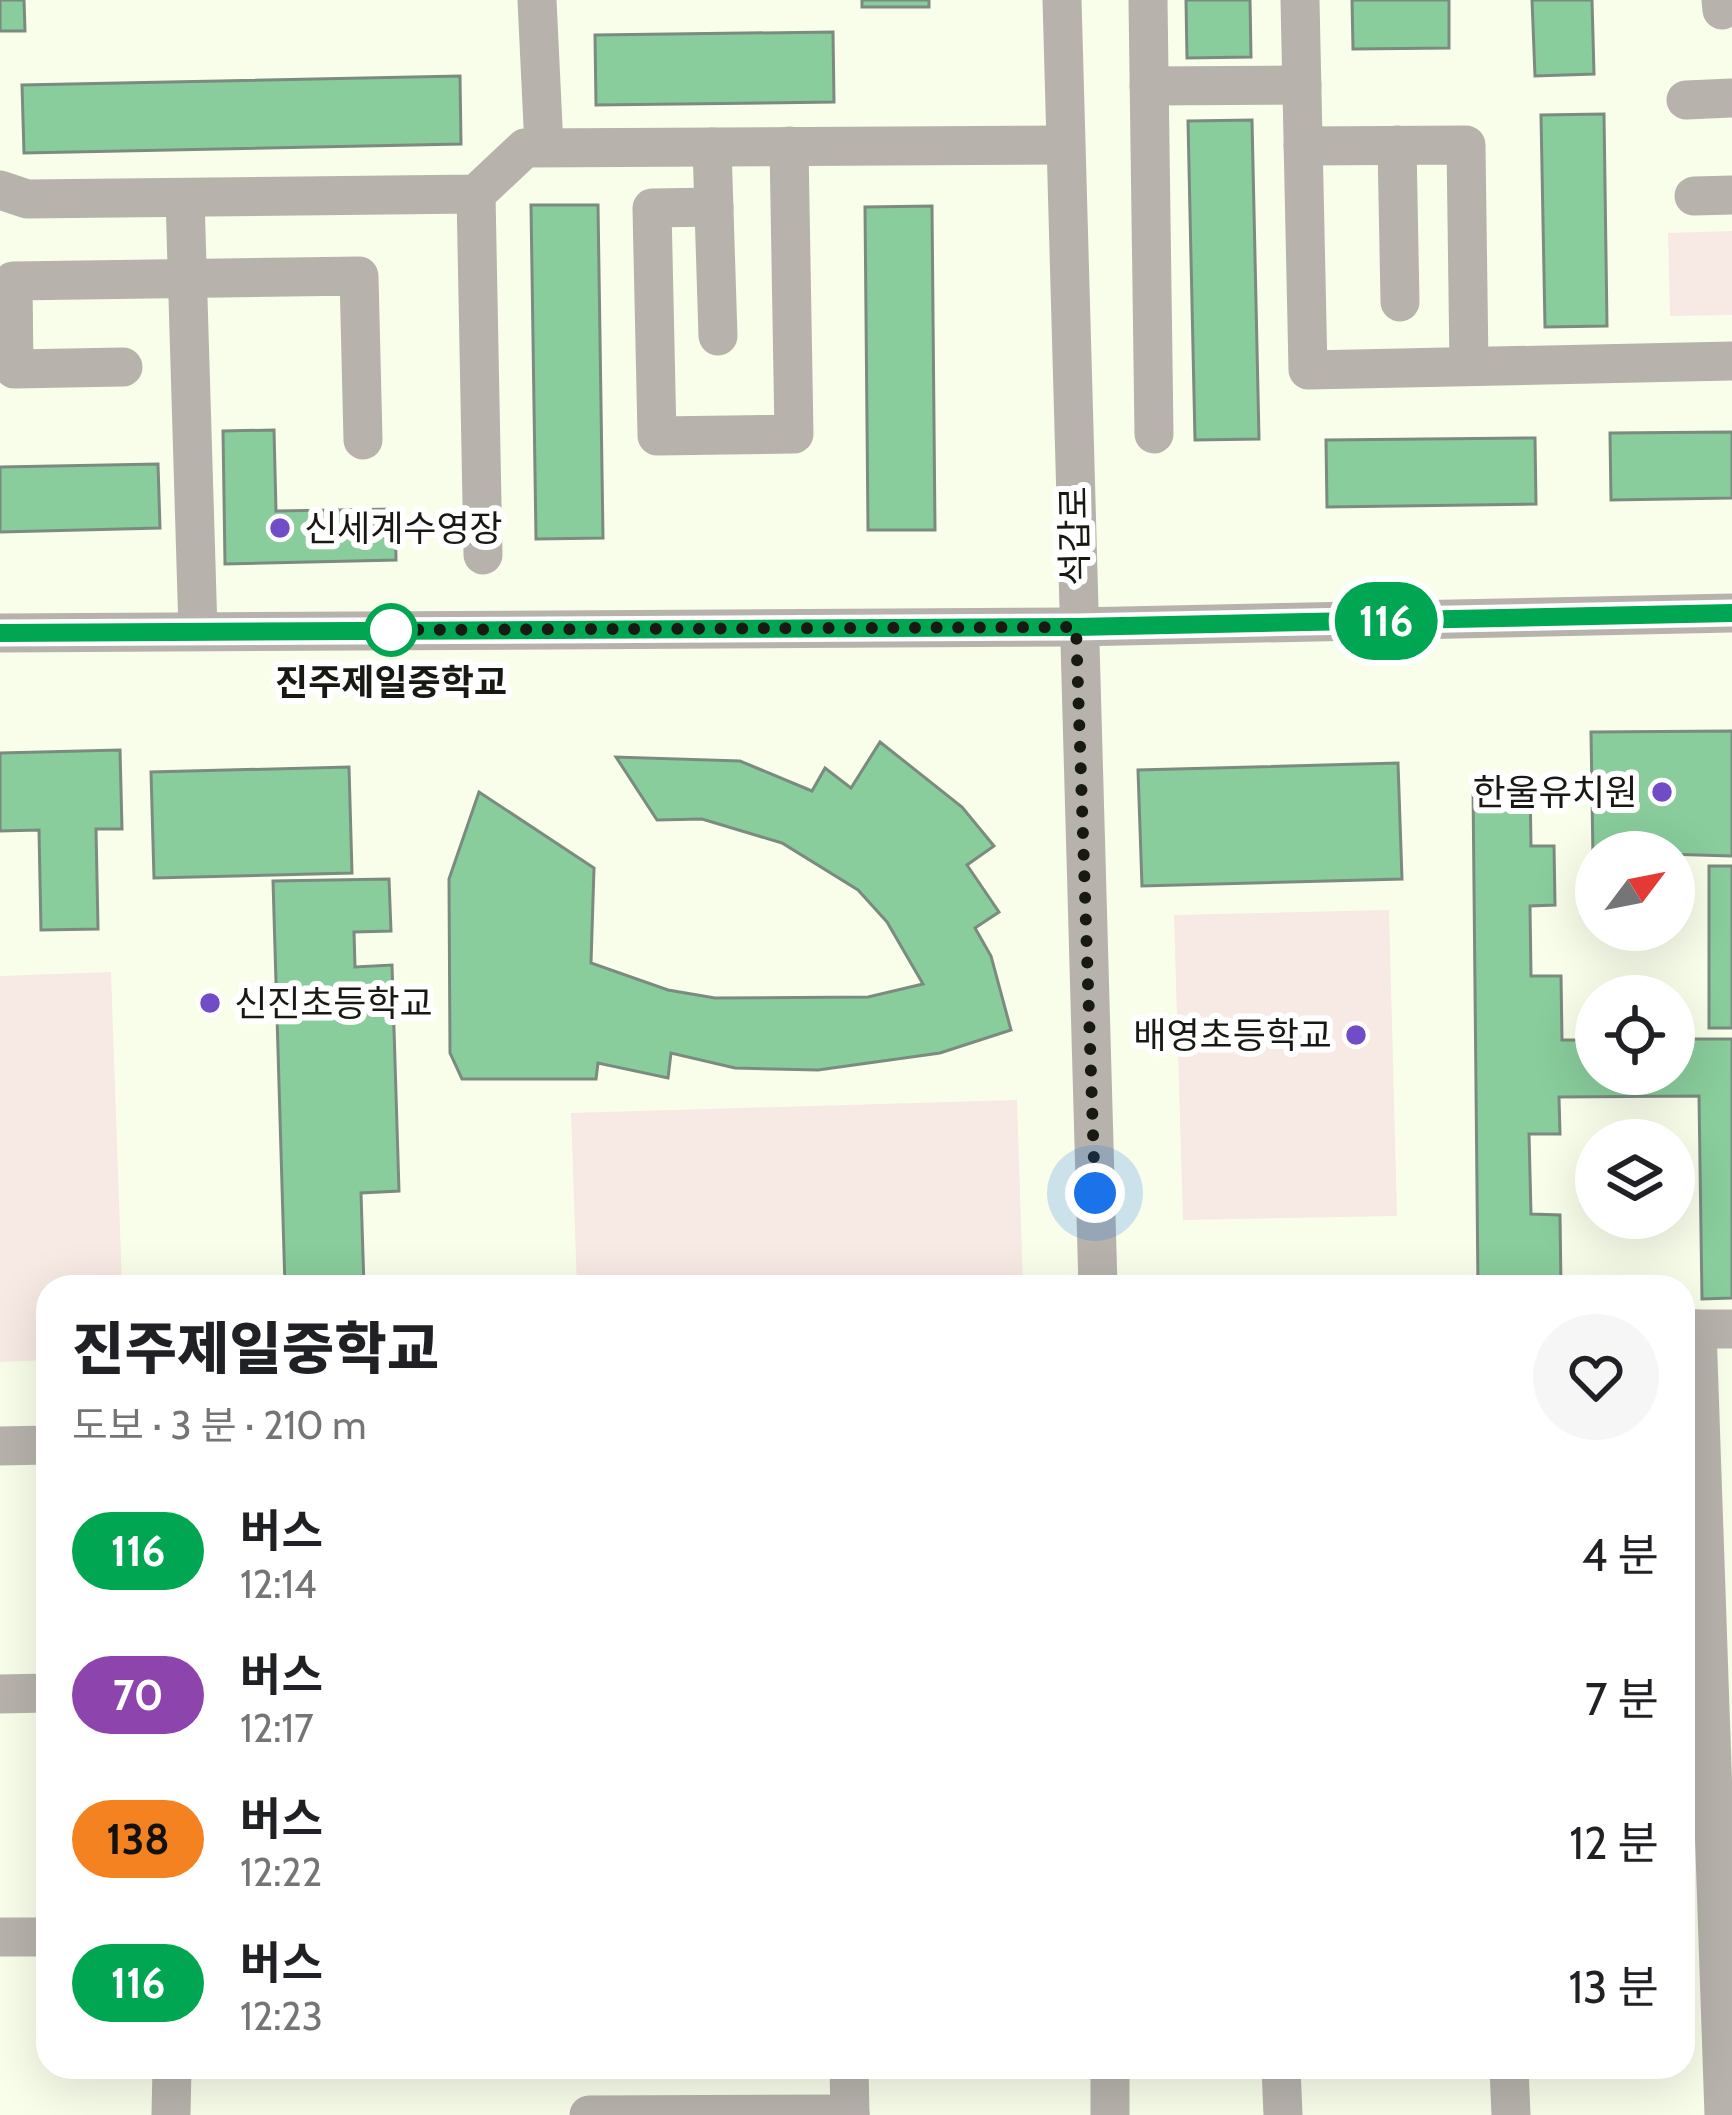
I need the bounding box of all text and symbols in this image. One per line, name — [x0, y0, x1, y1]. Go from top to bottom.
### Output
street label: 석갑로 — [1051, 486, 1097, 586]
place label: 신세계수영장 — [304, 506, 503, 550]
marker: 신세계수영장 — [267, 515, 293, 541]
line badge: 116 — [1317, 582, 1455, 660]
text: 116 — [1359, 595, 1413, 647]
marker: 진주제일중학교 — [366, 605, 416, 655]
place label: 진주제일중학교 — [275, 660, 507, 704]
place label: 한울유치원 — [1472, 770, 1638, 814]
marker: 한울유치원 — [1649, 779, 1675, 805]
north arrow — [1575, 831, 1695, 951]
map controls — [1575, 831, 1695, 1239]
button: locate — [1575, 975, 1695, 1095]
place label: 신진초등학교 — [234, 981, 433, 1025]
marker: 신진초등학교 — [197, 990, 223, 1016]
place label: 배영초등학교 — [1133, 1013, 1332, 1057]
marker: 배영초등학교 — [1343, 1022, 1369, 1048]
button: layers — [1575, 1119, 1695, 1239]
your location — [1065, 1163, 1125, 1223]
text: 진주제일중학교 — [72, 1314, 439, 1383]
button: heart — [1533, 1314, 1659, 1440]
text: 도보 · 3 분 · 210 m — [72, 1401, 367, 1449]
text: 버스 — [240, 1504, 323, 1558]
text: 116 — [111, 1525, 165, 1577]
text: 4 분 — [1581, 1528, 1659, 1582]
text: 12:14 — [240, 1560, 317, 1608]
text: 버스 — [240, 1648, 323, 1702]
text: 70 — [113, 1669, 163, 1721]
text: 7 분 — [1585, 1672, 1659, 1726]
text: 12:17 — [240, 1704, 314, 1752]
text: 버스 — [240, 1792, 323, 1846]
text: 138 — [106, 1813, 170, 1865]
text: 12 분 — [1569, 1816, 1659, 1870]
text: 12:22 — [240, 1848, 322, 1896]
text: 버스 — [240, 1936, 323, 1990]
text: 116 — [111, 1957, 165, 2009]
text: 13 분 — [1568, 1960, 1659, 2014]
text: 12:23 — [240, 1992, 323, 2040]

